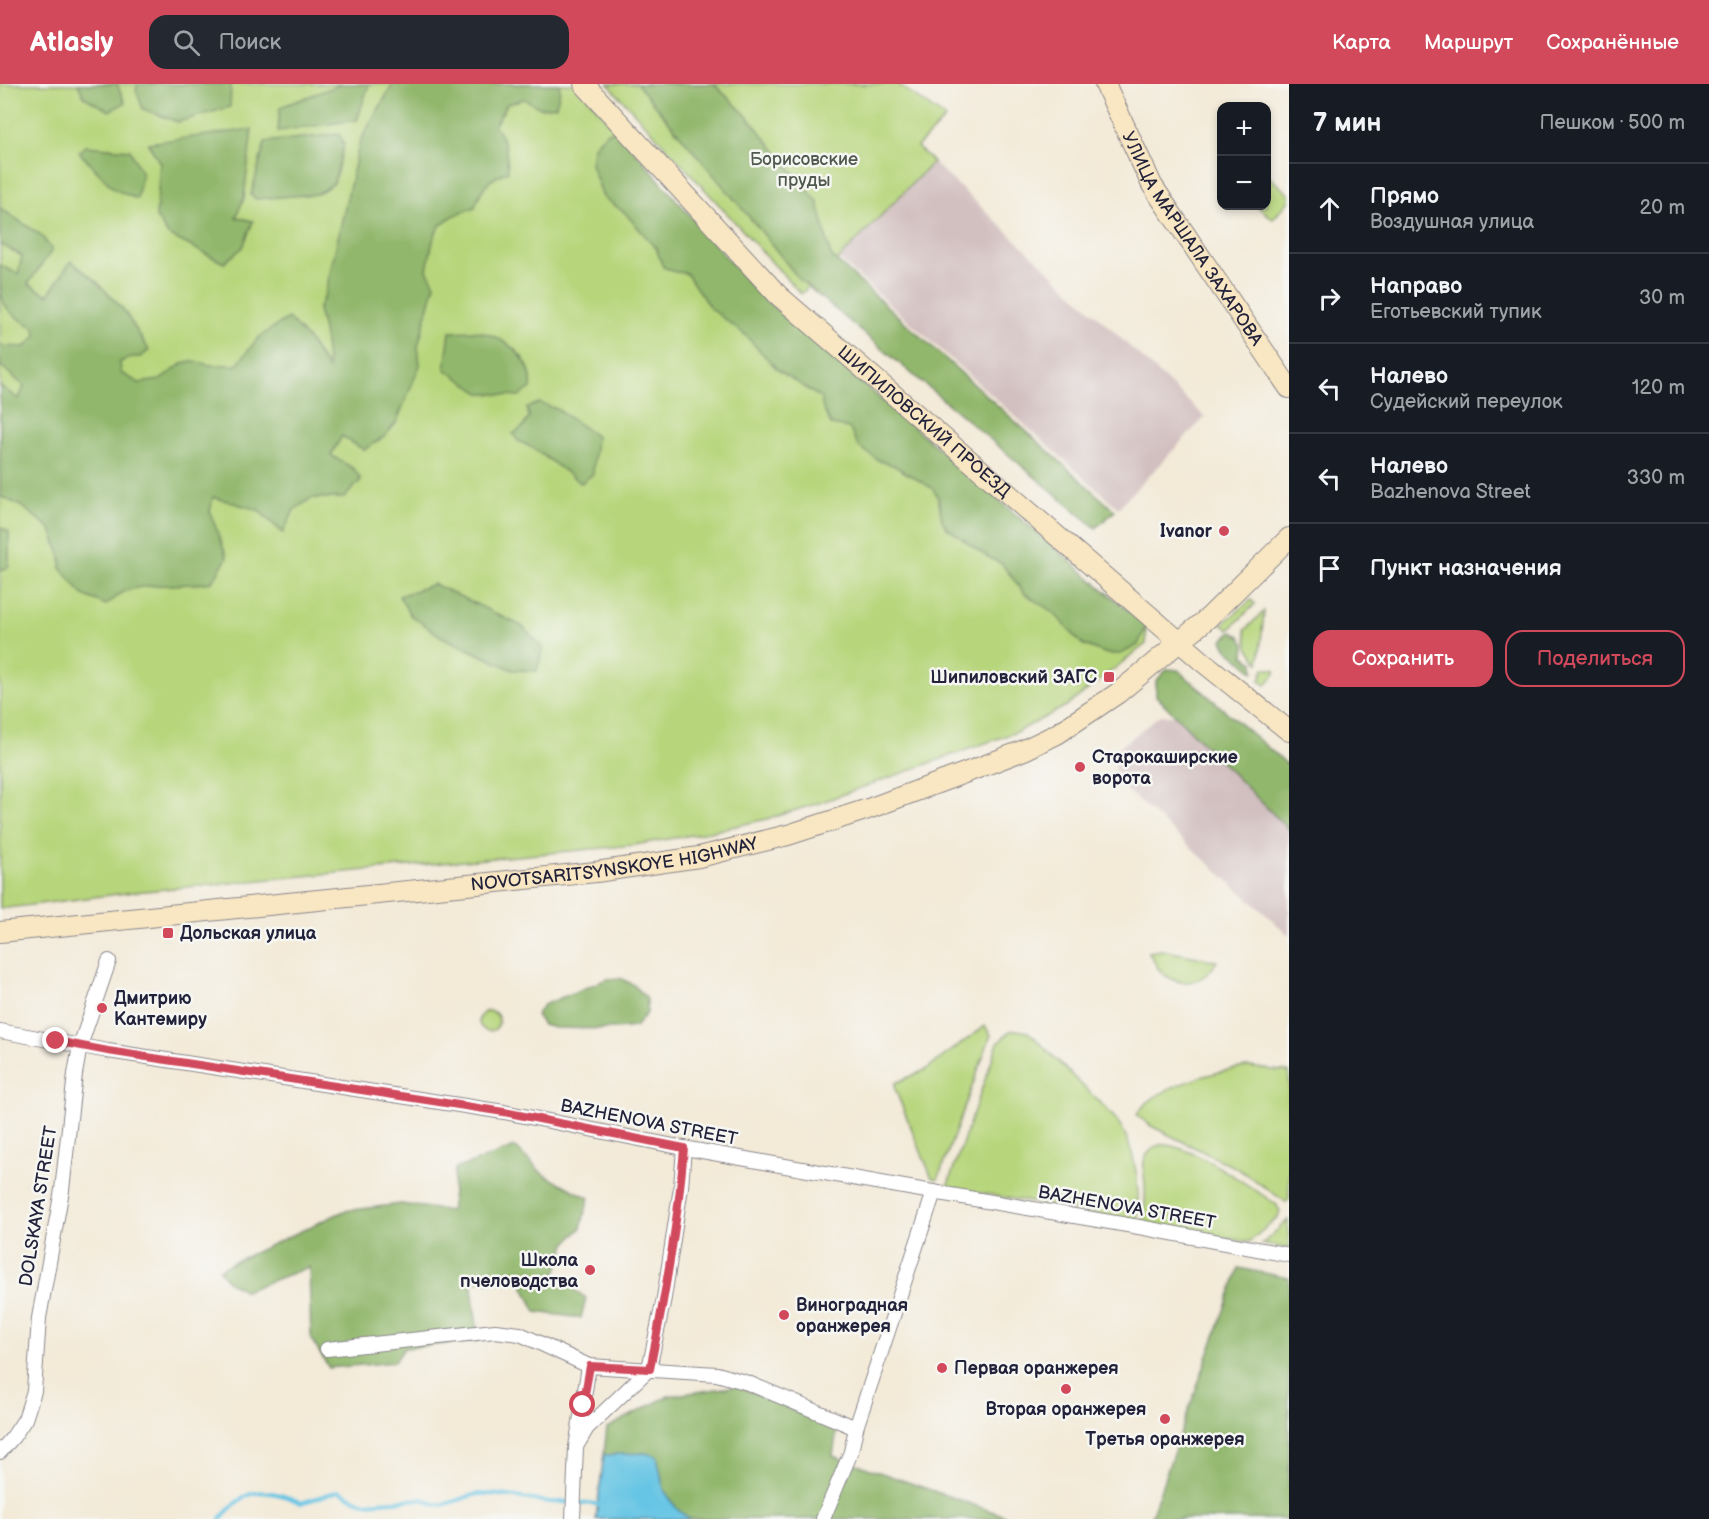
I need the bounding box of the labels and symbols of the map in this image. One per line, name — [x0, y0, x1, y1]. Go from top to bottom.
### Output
street label: УЛИЦА МАРШАЛА ЗАХАРОВА — [1118, 128, 1267, 350]
park label: Борисовские пруды — [750, 149, 858, 191]
street label: ШИПИЛОВСКИЙ ПРОЕЗД — [833, 341, 1015, 502]
place label: Ivanor — [1160, 521, 1213, 542]
marker: Ivanor — [1217, 524, 1231, 538]
place label: Шипиловский ЗАГС — [930, 667, 1097, 688]
marker: Шипиловский ЗАГС — [1102, 670, 1116, 684]
place label: Старокаширские ворота — [1092, 747, 1238, 789]
marker: Старокаширские ворота — [1073, 760, 1087, 774]
street label: NOVOTSARITSYNSKOYE HIGHWAY — [470, 833, 760, 896]
place label: Дольская улица — [180, 923, 317, 944]
marker: Дольская улица — [161, 926, 175, 940]
place label: Дмитрию Кантемиру — [114, 988, 207, 1030]
marker: Дмитрию Кантемиру — [95, 1001, 109, 1015]
route end — [42, 1027, 68, 1053]
street label: BAZHENOVA STREET — [558, 1095, 739, 1150]
street label: DOLSKAYA STREET — [15, 1124, 62, 1288]
street label: BAZHENOVA STREET — [1036, 1182, 1218, 1234]
place label: Школа пчеловодства — [460, 1250, 579, 1292]
marker: Школа пчеловодства — [583, 1263, 597, 1277]
place label: Виноградная оранжерея — [796, 1295, 908, 1337]
marker: Виноградная оранжерея — [777, 1308, 791, 1322]
place label: Первая оранжерея — [954, 1358, 1119, 1379]
marker: Первая оранжерея — [935, 1361, 949, 1375]
marker: Вторая оранжерея — [1059, 1382, 1073, 1396]
route start — [569, 1391, 595, 1417]
place label: Вторая оранжерея — [986, 1399, 1146, 1420]
marker: Третья оранжерея — [1158, 1412, 1172, 1426]
place label: Третья оранжерея — [1085, 1429, 1245, 1450]

